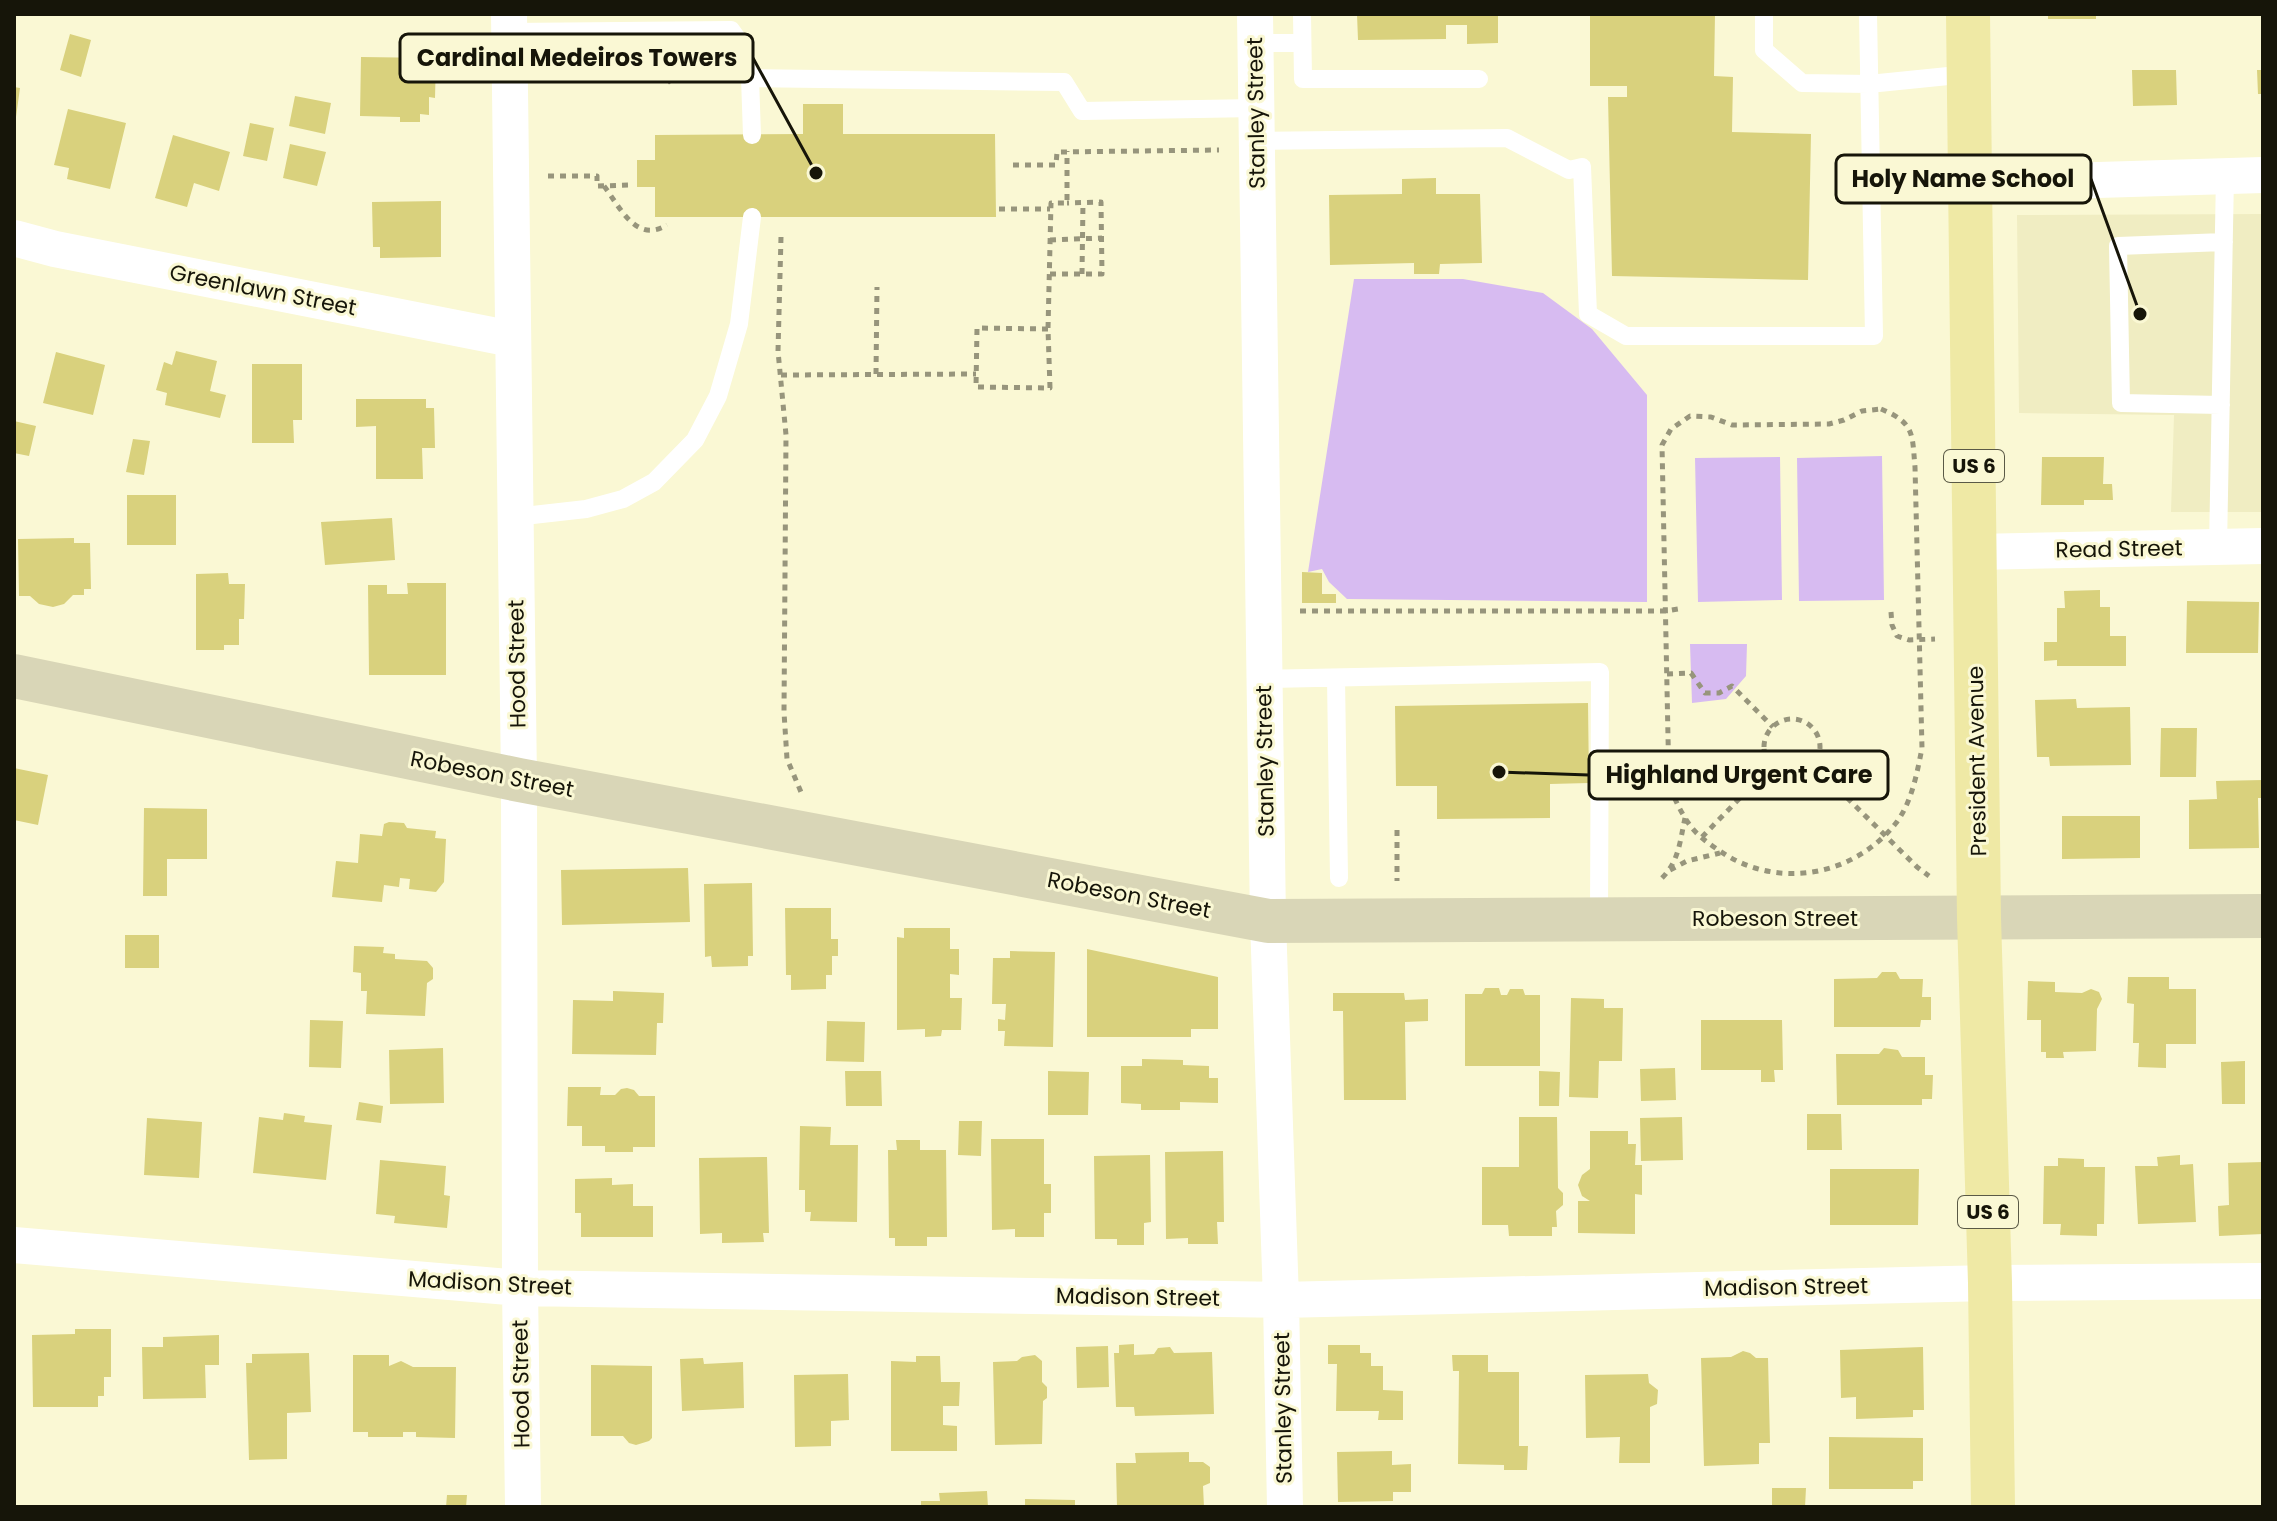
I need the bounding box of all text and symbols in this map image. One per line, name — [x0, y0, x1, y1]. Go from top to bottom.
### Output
callout: Cardinal Medeiros Towers — [400, 34, 753, 82]
street label: Stanley Street — [1239, 37, 1273, 189]
text: Cardinal Medeiros Towers — [417, 41, 737, 74]
callout: Holy Name School — [1836, 155, 2091, 203]
text: Holy Name School — [1852, 162, 2074, 195]
street label: Greenlawn Street — [167, 257, 359, 323]
road number: US 6 — [1944, 450, 2004, 482]
street label: Read Street — [2055, 532, 2183, 566]
street label: Hood Street — [500, 599, 534, 729]
street label: President Avenue — [1960, 665, 1994, 857]
street label: Stanley Street — [1248, 685, 1282, 837]
street label: Robeson Street — [408, 743, 576, 805]
callout: Highland Urgent Care — [1589, 751, 1888, 799]
text: Highland Urgent Care — [1606, 758, 1873, 791]
street label: Robeson Street — [1045, 864, 1213, 926]
street label: Robeson Street — [1692, 903, 1858, 934]
road number: US 6 — [1958, 1196, 2018, 1228]
street label: Madison Street — [407, 1263, 573, 1303]
street label: Madison Street — [1704, 1270, 1868, 1304]
street label: Madison Street — [1056, 1280, 1220, 1314]
street label: Hood Street — [504, 1319, 538, 1449]
street label: Stanley Street — [1266, 1332, 1300, 1484]

